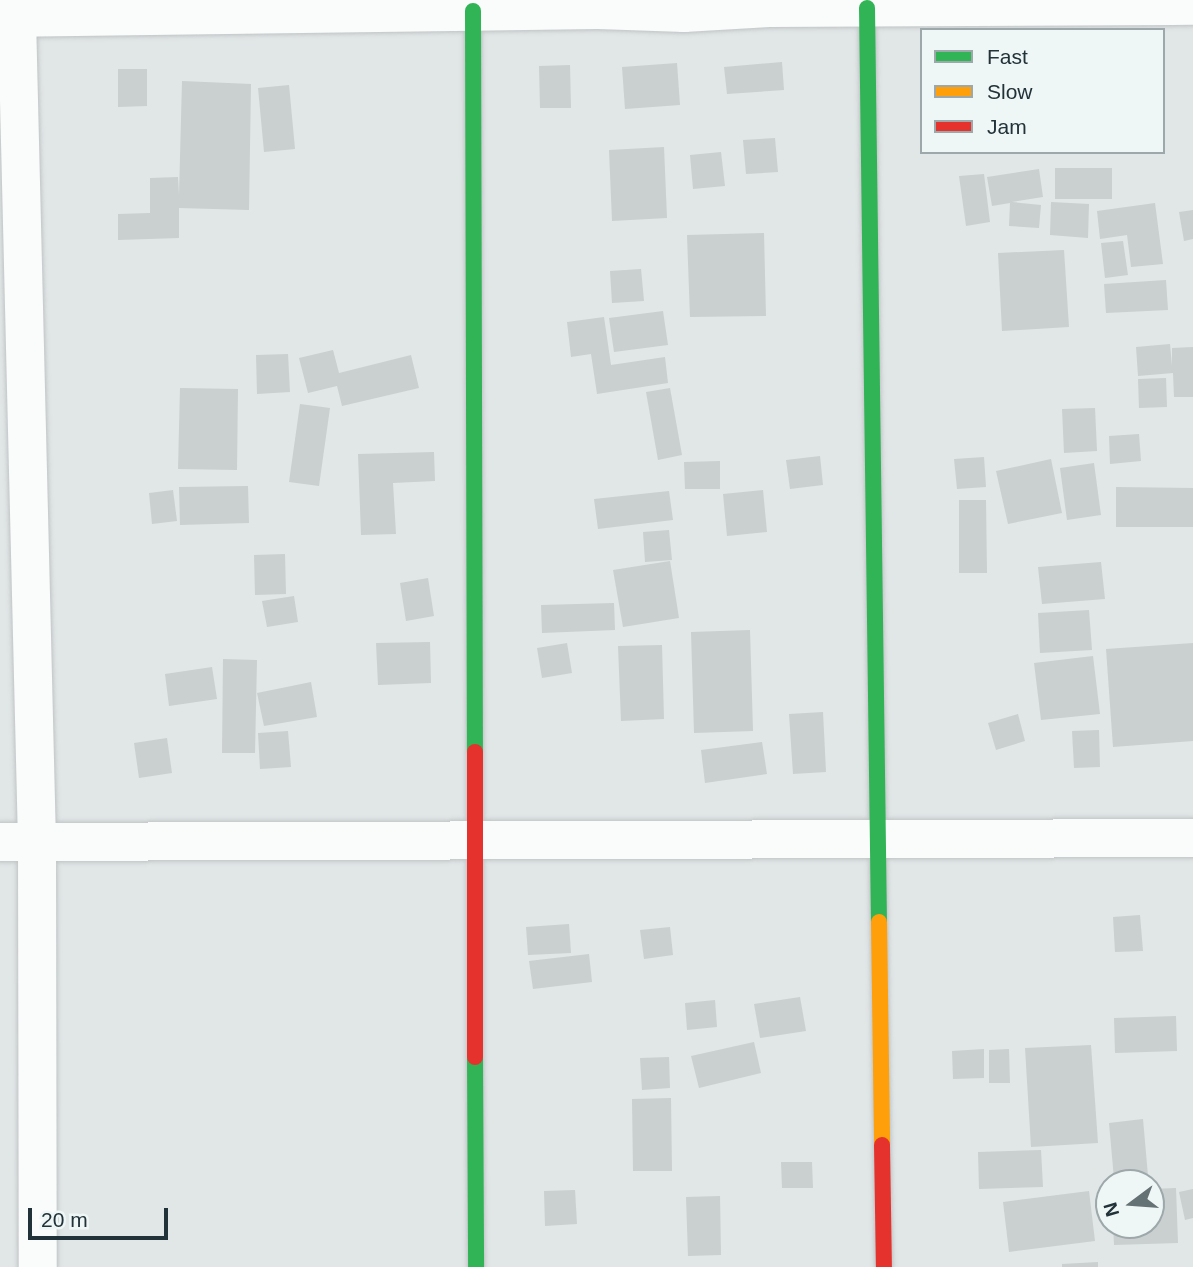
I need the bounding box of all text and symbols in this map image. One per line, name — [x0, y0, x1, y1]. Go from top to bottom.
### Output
legend — [920, 28, 1165, 154]
text: Fast — [987, 45, 1028, 68]
text: Slow — [987, 80, 1033, 103]
text: Jam — [987, 115, 1027, 138]
north arrow — [1095, 1169, 1165, 1239]
scale bar — [32, 1194, 172, 1238]
text: N — [1099, 1200, 1123, 1219]
text: 20 m — [41, 1208, 88, 1231]

